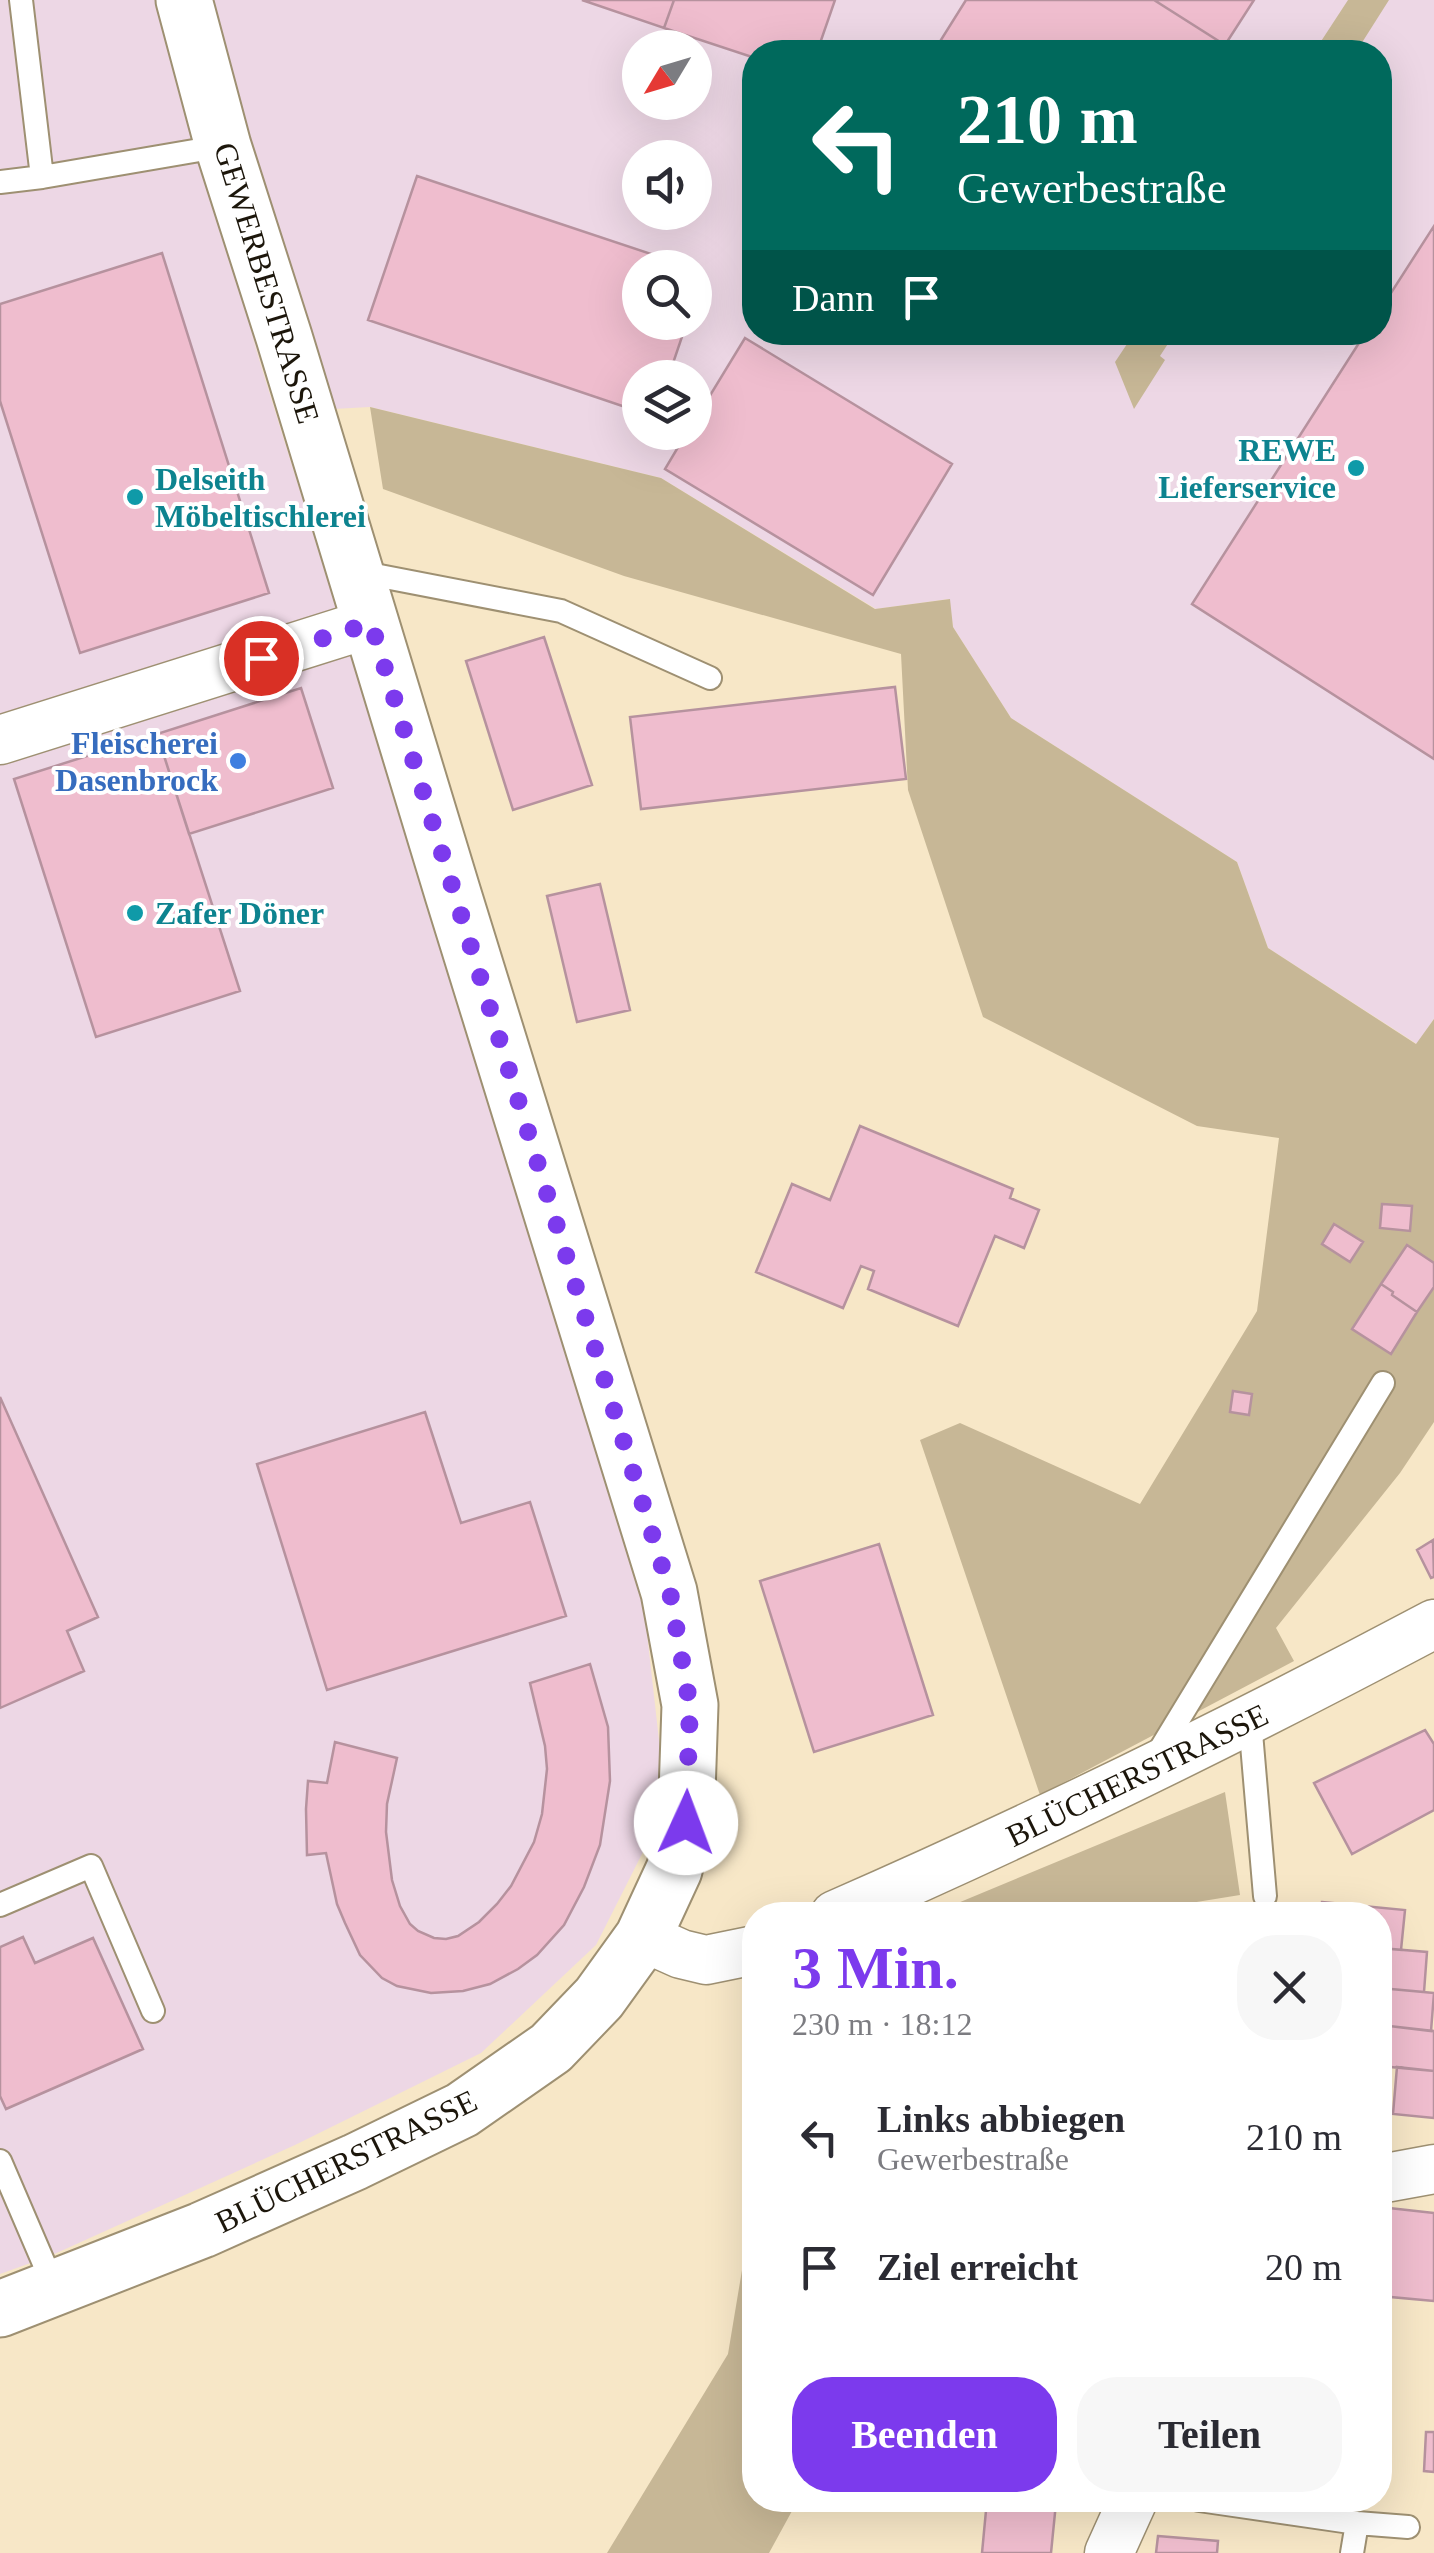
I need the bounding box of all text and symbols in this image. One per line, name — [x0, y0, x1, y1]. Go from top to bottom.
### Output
north arrow — [622, 30, 712, 120]
map controls — [622, 30, 712, 450]
icon: left — [792, 80, 922, 210]
text: 210 m — [957, 81, 1138, 158]
street label: GEWERBESTRASSE — [207, 138, 327, 428]
button: sound — [622, 140, 712, 230]
text: Gewerbestraße — [957, 163, 1227, 213]
button: search — [622, 250, 712, 340]
icon: arrive — [894, 270, 949, 325]
text: Dann — [792, 277, 874, 319]
button: layers — [622, 360, 712, 450]
place label: REWE Lieferservice — [1158, 432, 1336, 505]
marker: REWE Lieferservice — [1345, 457, 1367, 479]
place label: Delseith Möbeltischlerei — [155, 461, 366, 534]
marker: Delseith Möbeltischlerei — [124, 486, 146, 508]
pin — [219, 616, 304, 701]
icon: arrive — [234, 631, 289, 686]
place label: Fleischerei Dasenbrock — [55, 725, 218, 798]
marker: Fleischerei Dasenbrock — [227, 750, 249, 772]
place label: Zafer Döner — [155, 895, 324, 931]
marker: Zafer Döner — [124, 902, 146, 924]
street label: BLÜCHERSTRASSE — [1000, 1696, 1274, 1854]
position arrow — [634, 1771, 738, 1875]
text: 3 Min. — [792, 1935, 959, 2001]
button: close — [1237, 1935, 1342, 2040]
text: 230 m · 18:12 — [792, 2006, 972, 2042]
street label: BLÜCHERSTRASSE — [209, 2082, 483, 2240]
text: Links abbiegen — [877, 2098, 1125, 2140]
icon: left — [792, 2110, 847, 2165]
text: 210 m — [1246, 2116, 1342, 2158]
text: Gewerbestraße — [877, 2141, 1069, 2177]
icon: arrive — [792, 2240, 847, 2295]
text: Ziel erreicht — [877, 2246, 1078, 2288]
text: 20 m — [1265, 2246, 1342, 2288]
button: Beenden — [792, 2377, 1057, 2492]
button: Teilen — [1077, 2377, 1342, 2492]

